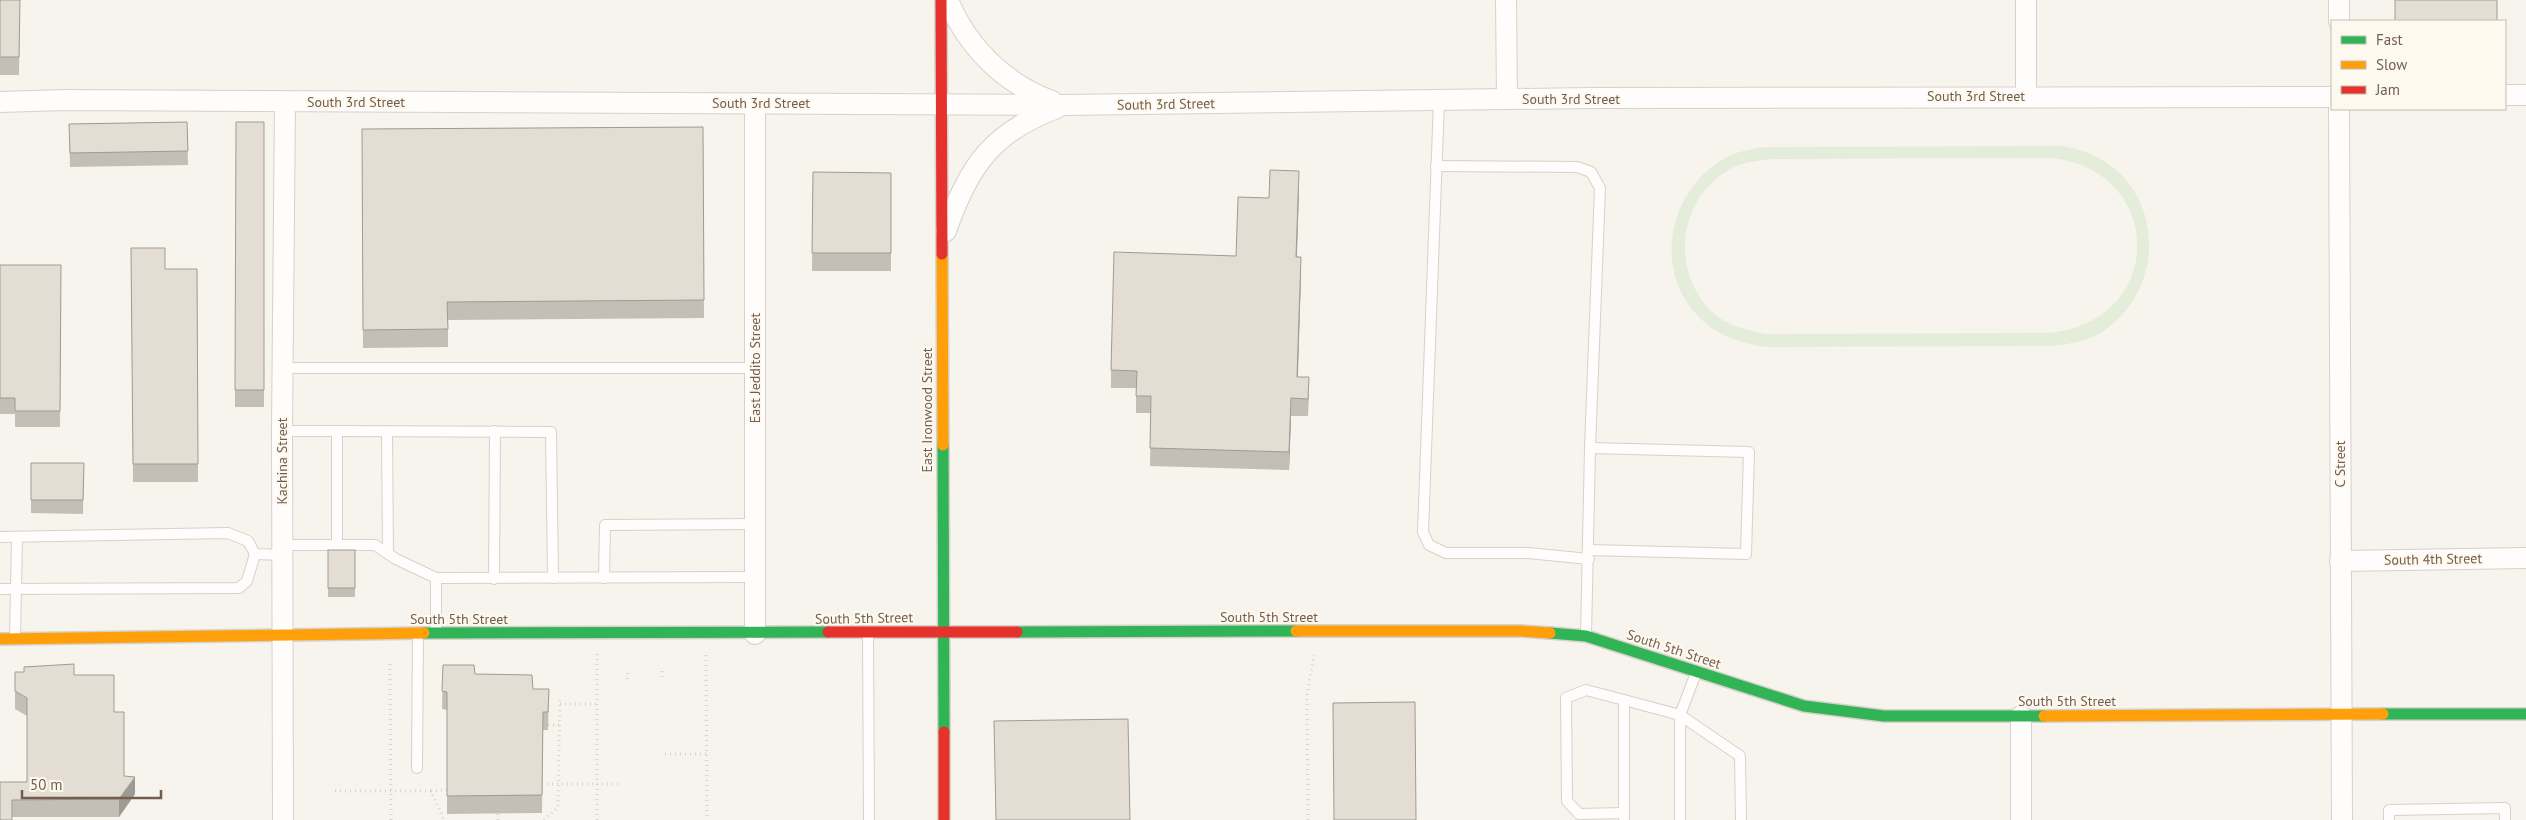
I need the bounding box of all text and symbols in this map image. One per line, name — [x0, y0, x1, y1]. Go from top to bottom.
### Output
legend — [2331, 20, 2506, 110]
text: Fast — [2376, 30, 2403, 49]
text: Slow — [2376, 55, 2407, 74]
text: Jam — [2375, 80, 2400, 99]
street label: South 3rd Street — [1927, 87, 2025, 105]
street label: South 3rd Street — [1522, 90, 1620, 108]
street label: South 3rd Street — [307, 93, 405, 111]
street label: South 3rd Street — [712, 94, 810, 112]
street label: South 3rd Street — [1117, 94, 1215, 114]
street label: East Jeddito Street — [746, 313, 764, 423]
street label: East Ironwood Street — [918, 347, 936, 473]
street label: Kachina Street — [273, 417, 291, 504]
street label: C Street — [2331, 440, 2349, 487]
street label: South 4th Street — [2384, 549, 2482, 569]
street label: South 5th Street — [815, 608, 913, 628]
street label: South 5th Street — [1220, 608, 1318, 626]
street label: South 5th Street — [410, 610, 508, 628]
street label: South 5th Street — [1625, 625, 1724, 673]
street label: South 5th Street — [2018, 692, 2116, 710]
scale bar — [22, 768, 161, 800]
text: 50 m — [30, 775, 63, 794]

